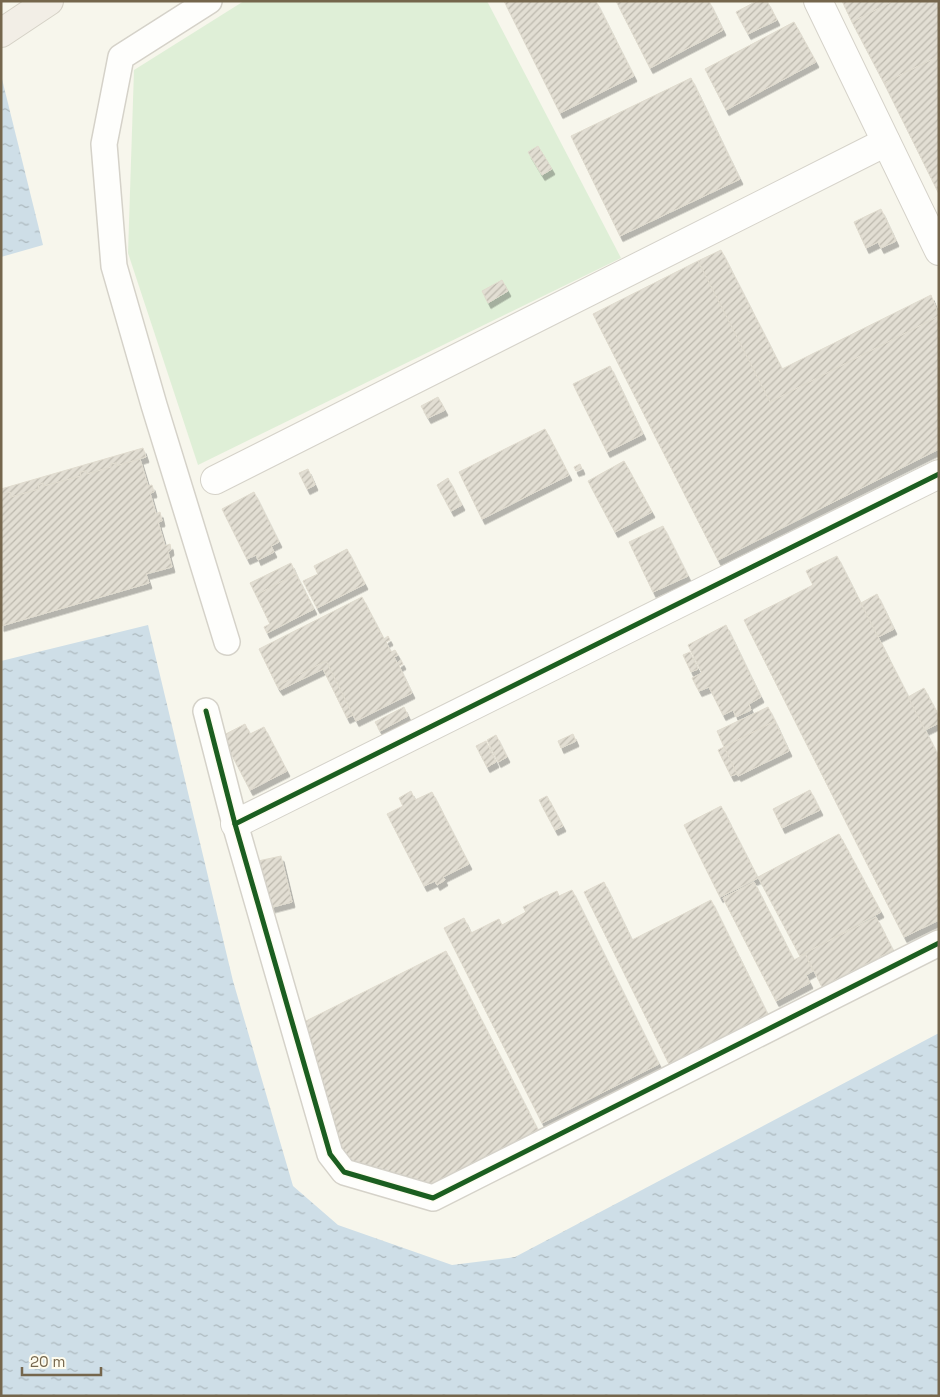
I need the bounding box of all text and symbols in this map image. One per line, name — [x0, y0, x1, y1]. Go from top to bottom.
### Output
scale bar — [22, 1344, 101, 1376]
text: 20 m — [30, 1352, 65, 1371]

